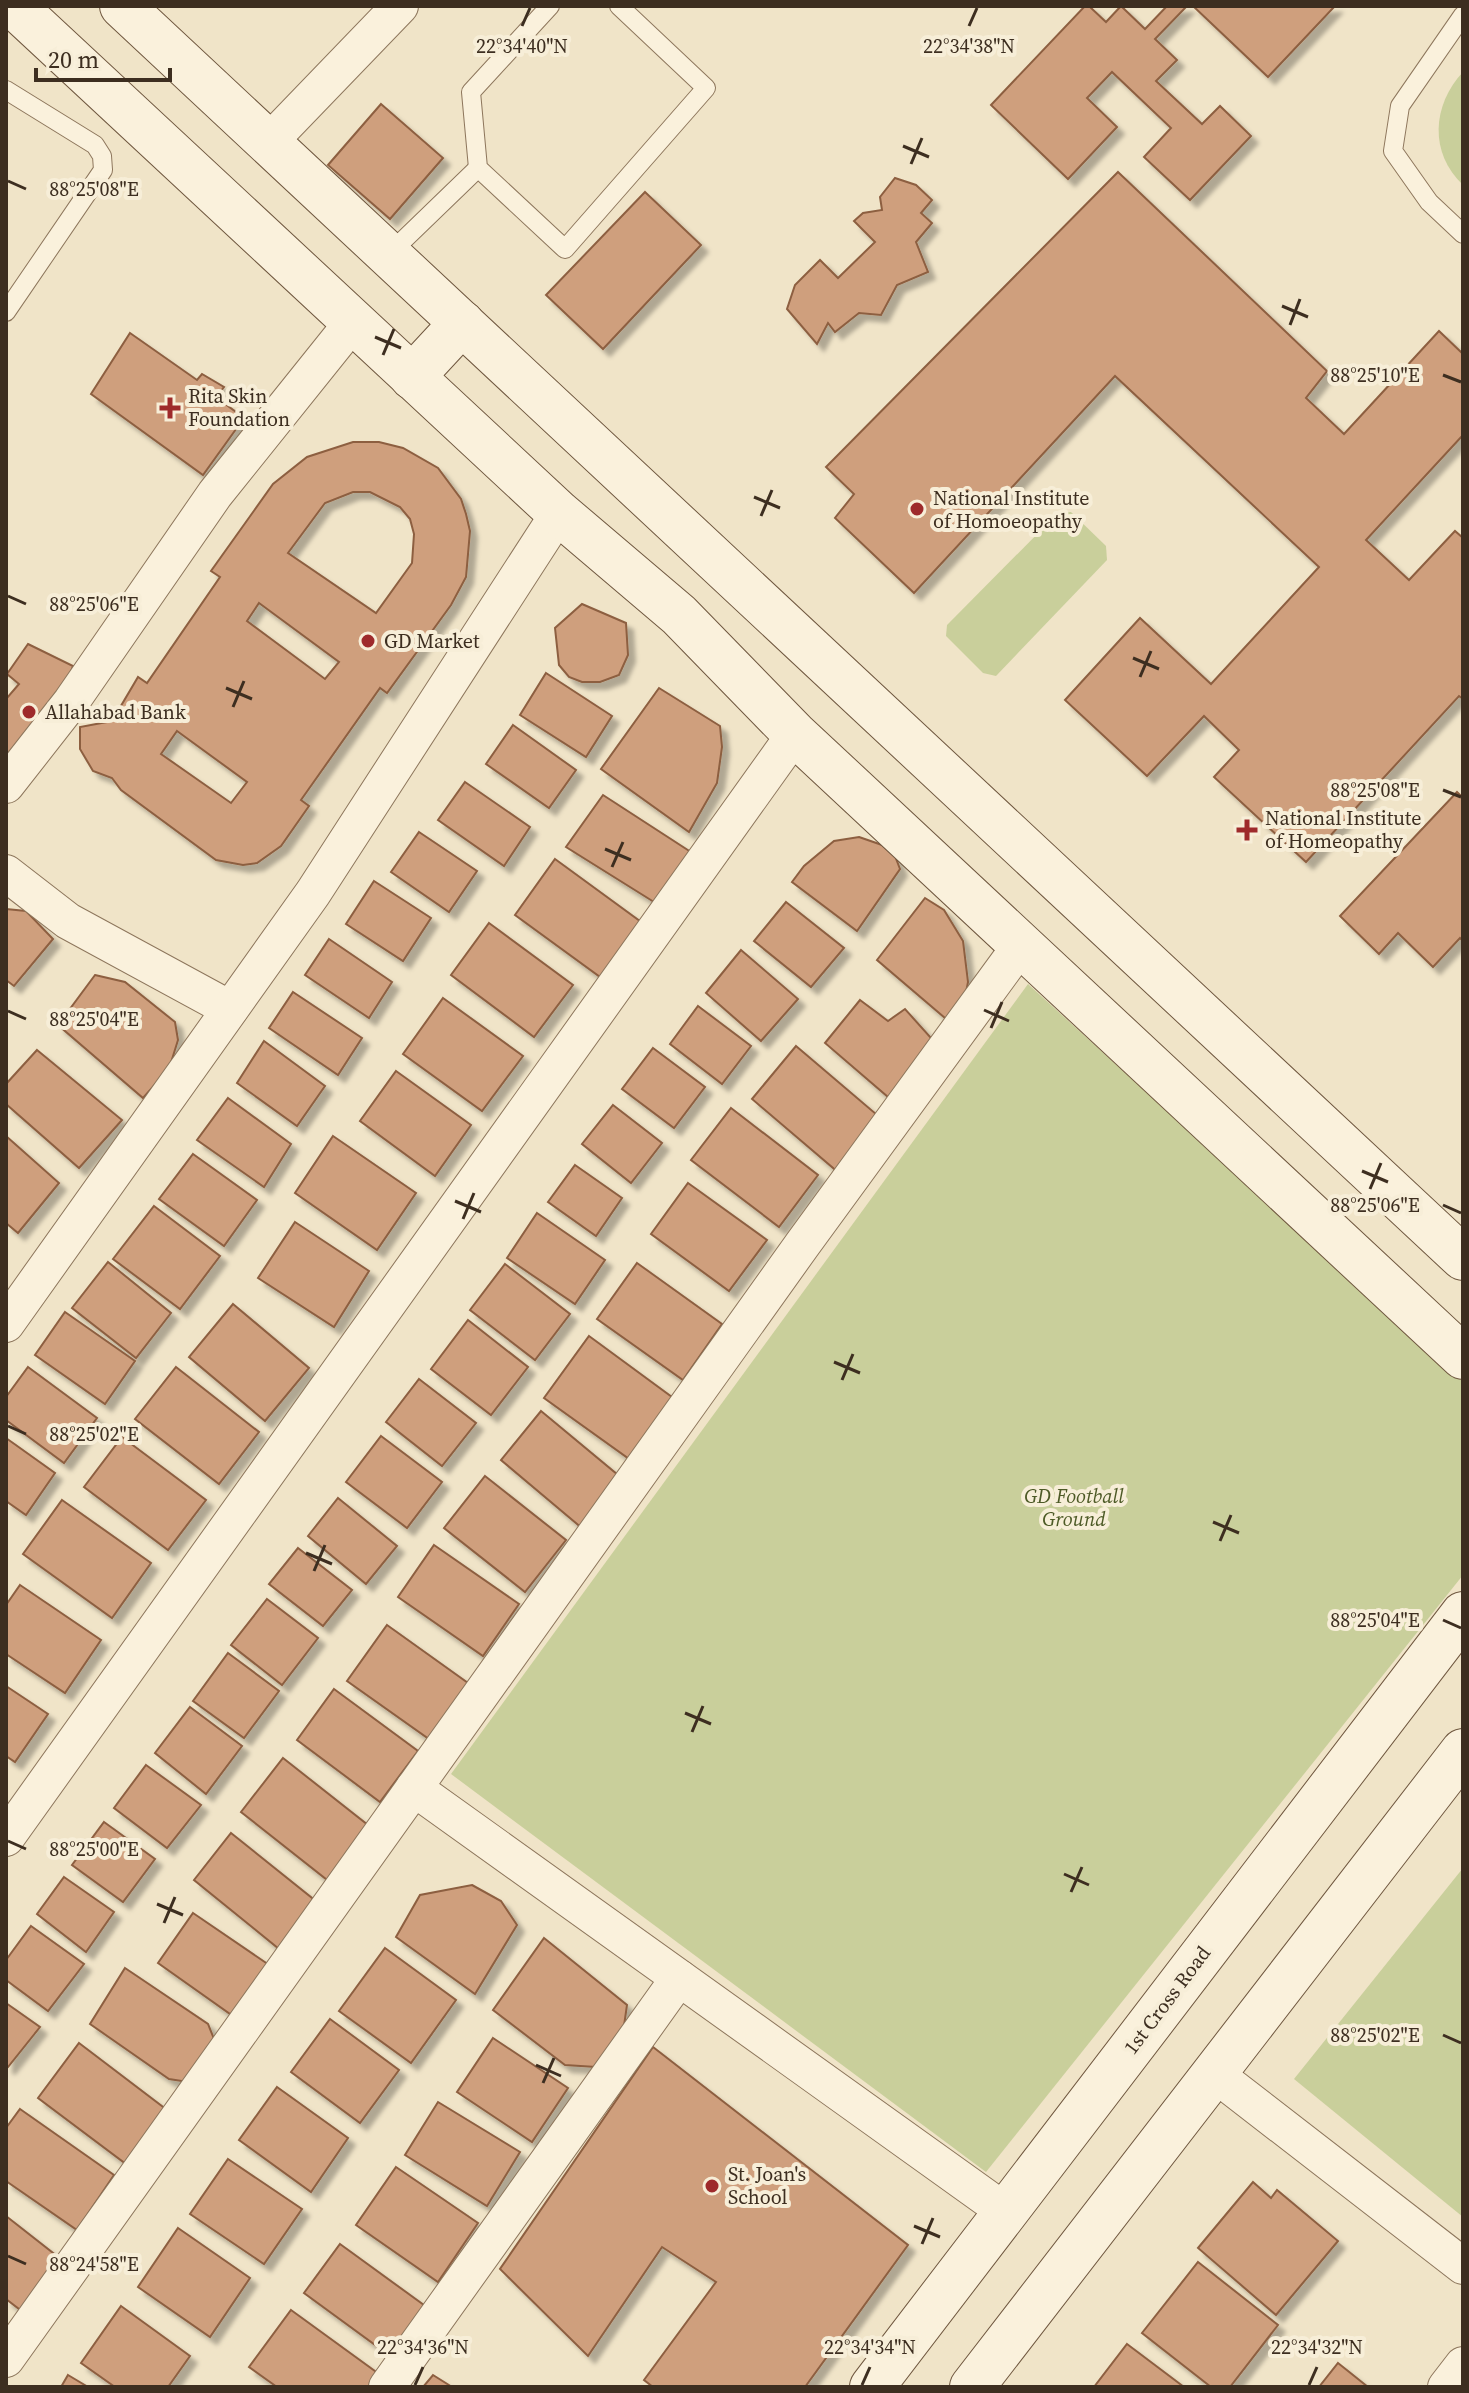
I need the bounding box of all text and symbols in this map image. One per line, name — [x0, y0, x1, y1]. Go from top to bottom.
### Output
scale bar — [36, 32, 170, 82]
text: 22°34'40"N — [476, 32, 568, 60]
text: 22°34'38"N — [923, 32, 1015, 60]
text: 20 m — [48, 43, 99, 76]
text: 88°25'08"E — [49, 175, 139, 203]
text: 88°25'10"E — [1330, 361, 1420, 389]
place label: Rita Skin Foundation — [188, 382, 290, 433]
marker: Rita Skin Foundation — [159, 397, 181, 419]
place label: National Institute of Homoeopathy — [933, 484, 1090, 535]
marker: National Institute of Homoeopathy — [908, 500, 926, 518]
text: 88°25'06"E — [49, 590, 139, 618]
place label: GD Market — [384, 627, 480, 655]
marker: GD Market — [359, 632, 377, 650]
place label: Allahabad Bank — [45, 698, 186, 726]
marker: Allahabad Bank — [20, 703, 38, 721]
text: 88°25'08"E — [1330, 776, 1420, 804]
place label: National Institute of Homeopathy — [1265, 804, 1422, 855]
marker: National Institute of Homeopathy — [1236, 819, 1258, 841]
text: 88°25'04"E — [49, 1005, 139, 1033]
text: 88°25'06"E — [1330, 1191, 1420, 1219]
text: 88°25'02"E — [49, 1420, 139, 1448]
park label: GD Football Ground — [1024, 1482, 1124, 1533]
text: 88°25'04"E — [1330, 1606, 1420, 1634]
text: 88°25'00"E — [49, 1835, 139, 1863]
street label: 1st Cross Road — [1117, 1940, 1217, 2060]
text: 88°25'02"E — [1330, 2021, 1420, 2049]
place label: St. Joan's School — [728, 2160, 806, 2211]
marker: St. Joan's School — [703, 2177, 721, 2195]
text: 88°24'58"E — [49, 2250, 139, 2278]
text: 22°34'36"N — [377, 2333, 469, 2361]
text: 22°34'34"N — [824, 2333, 916, 2361]
text: 22°34'32"N — [1271, 2333, 1363, 2361]

